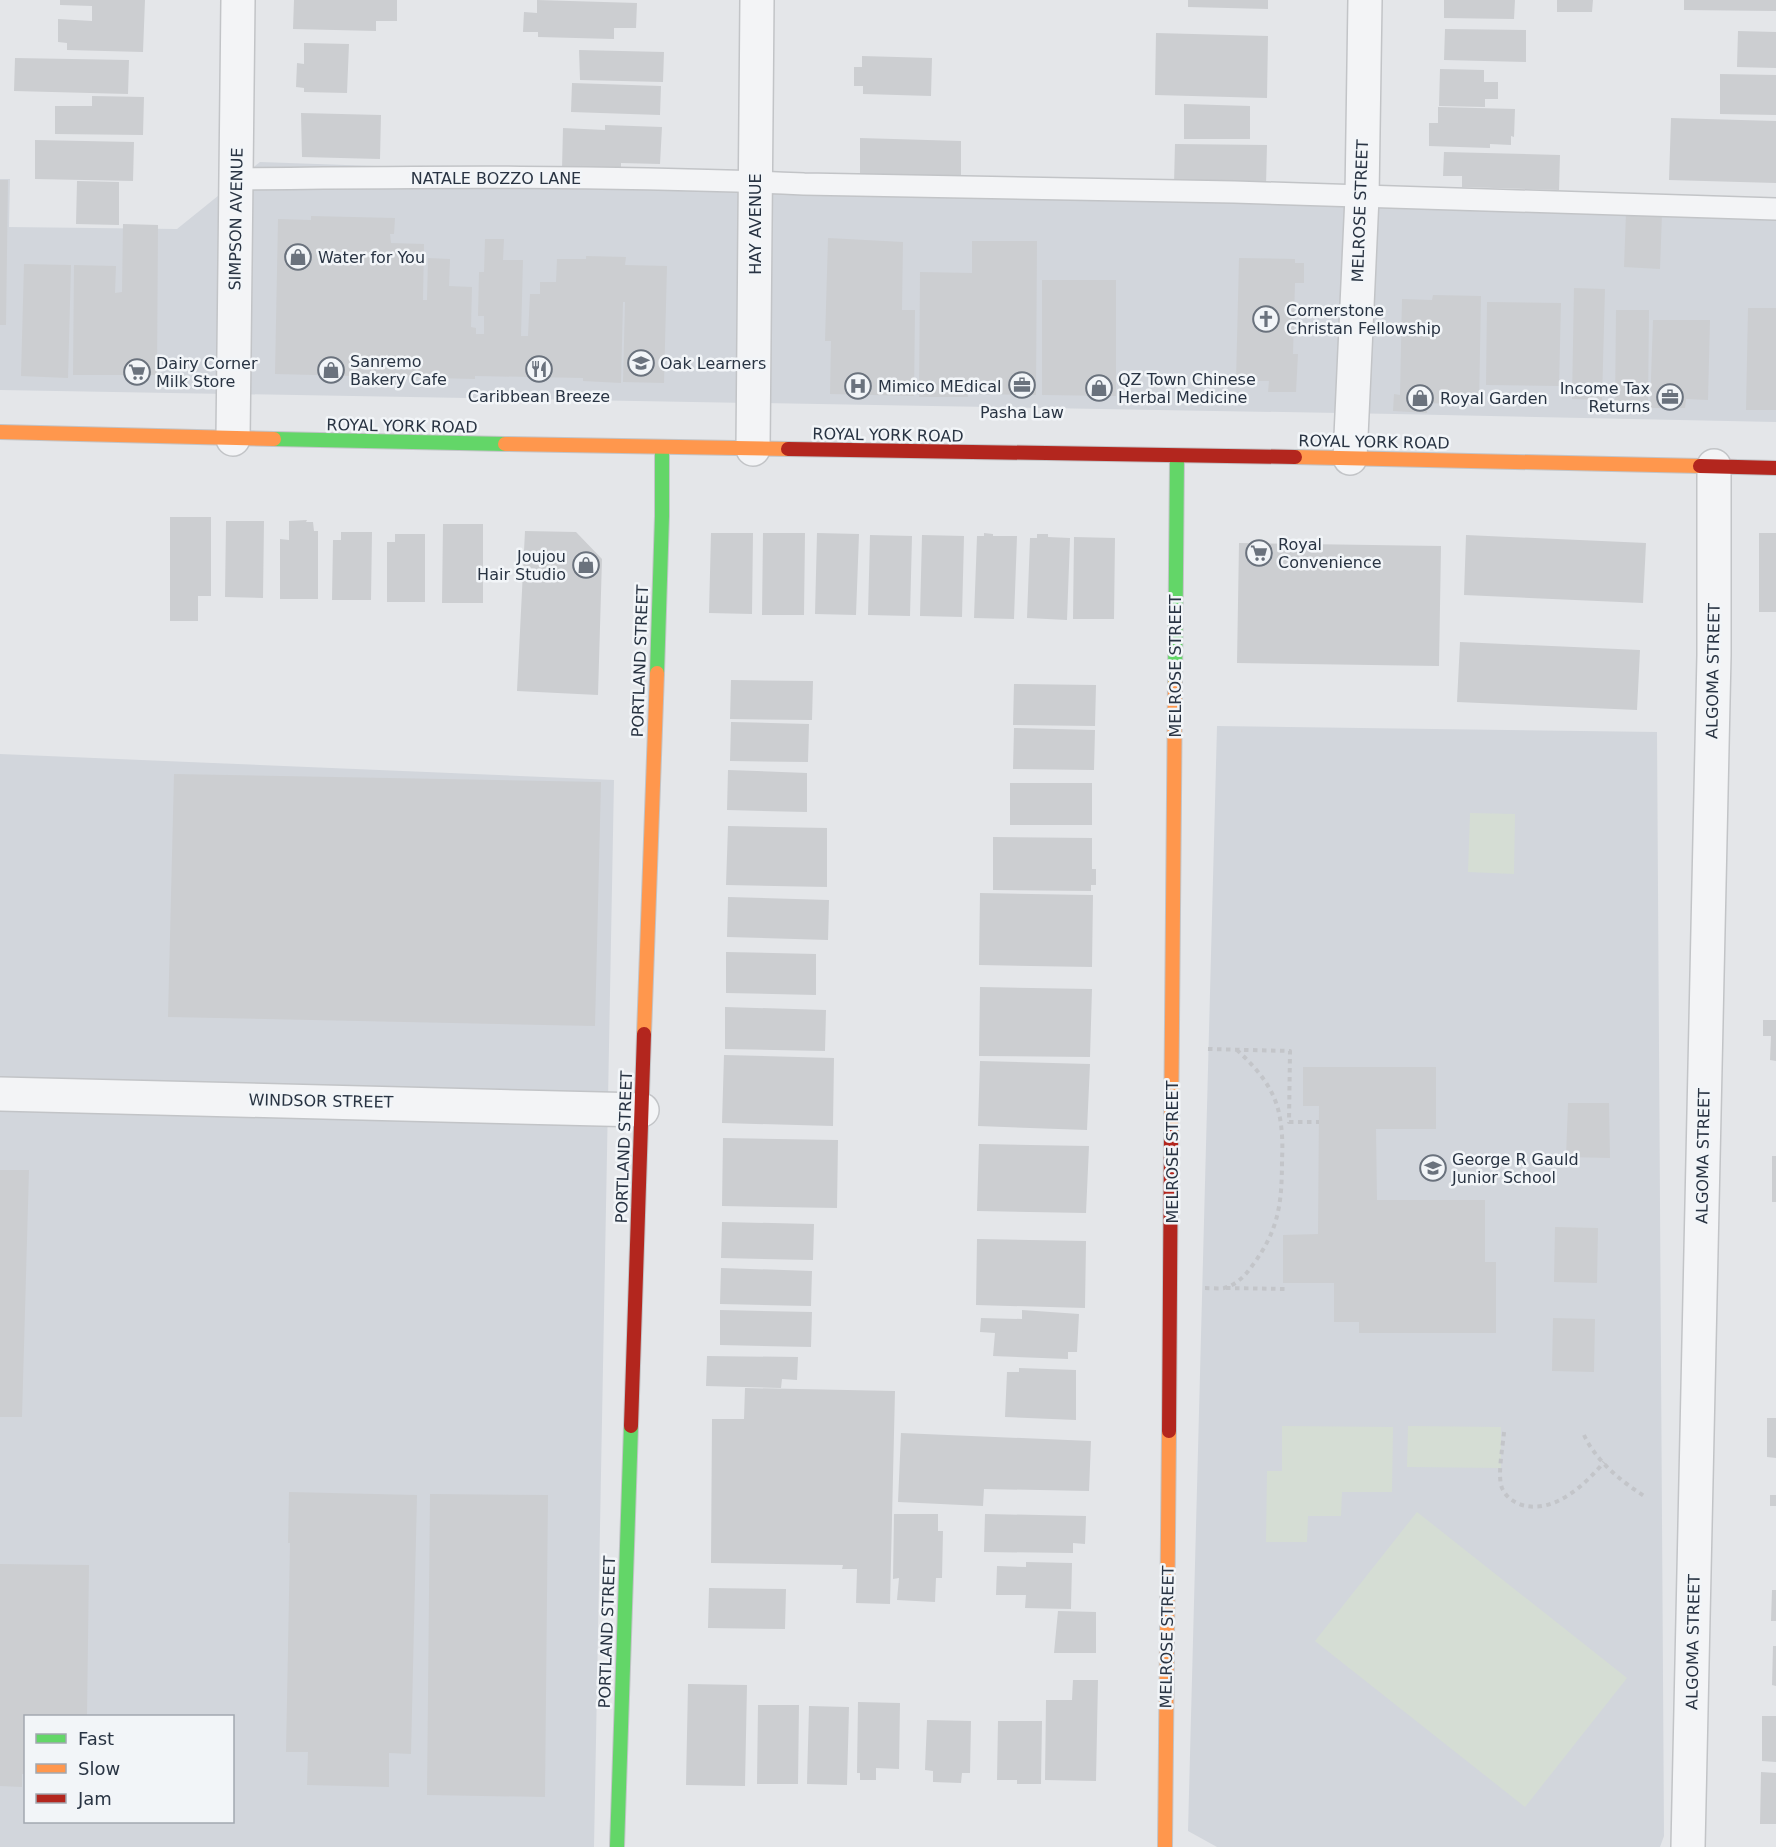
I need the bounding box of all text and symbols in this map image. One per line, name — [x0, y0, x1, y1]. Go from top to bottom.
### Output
street label: MELROSE STREET — [1348, 139, 1372, 283]
street label: SIMPSON AVENUE — [225, 147, 247, 291]
street label: NATALE BOZZO LANE — [411, 169, 581, 188]
street label: HAY AVENUE — [746, 173, 765, 275]
shop icon: Water for You — [283, 242, 313, 272]
place label: Water for You — [318, 248, 425, 267]
place label: Cornerstone Christan Fellowship — [1286, 301, 1441, 338]
church icon: Cornerstone Christan Fellowship — [1251, 304, 1281, 334]
school or university icon: Oak Learners — [626, 348, 656, 378]
place label: Sanremo Bakery Cafe — [350, 352, 447, 389]
place label: Dairy Corner Milk Store — [156, 354, 258, 391]
restaurant icon: Caribbean Breeze — [524, 354, 554, 384]
place label: Oak Learners — [660, 354, 766, 373]
shop icon: Sanremo Bakery Cafe — [316, 355, 346, 385]
supermarket icon: Dairy Corner Milk Store — [122, 357, 152, 387]
office icon: Pasha Law — [1007, 370, 1037, 400]
place label: QZ Town Chinese Herbal Medicine — [1118, 370, 1256, 407]
hospital icon: Mimico MEdical — [843, 371, 873, 401]
shop icon: QZ Town Chinese Herbal Medicine — [1084, 373, 1114, 403]
place label: Mimico MEdical — [878, 377, 1002, 396]
place label: Income Tax Returns — [1560, 379, 1650, 416]
office icon: Income Tax Returns — [1655, 382, 1685, 412]
shop icon: Royal Garden — [1405, 383, 1435, 413]
place label: Caribbean Breeze — [468, 387, 610, 406]
place label: Royal Garden — [1440, 389, 1548, 408]
place label: Pasha Law — [980, 403, 1064, 422]
street label: ROYAL YORK ROAD — [326, 415, 478, 437]
street label: ROYAL YORK ROAD — [812, 424, 964, 446]
street label: ROYAL YORK ROAD — [1298, 431, 1450, 453]
place label: Royal Convenience — [1278, 535, 1382, 572]
supermarket icon: Royal Convenience — [1244, 538, 1274, 568]
place label: Joujou Hair Studio — [477, 547, 566, 584]
shop icon: Joujou Hair Studio — [571, 550, 601, 580]
street label: PORTLAND STREET — [628, 584, 652, 738]
street label: MELROSE STREET — [1166, 594, 1185, 737]
street label: ALGOMA STREET — [1702, 603, 1724, 739]
street label: PORTLAND STREET — [612, 1070, 636, 1224]
street label: MELROSE STREET — [1163, 1080, 1182, 1223]
street label: ALGOMA STREET — [1692, 1088, 1714, 1224]
street label: WINDSOR STREET — [248, 1090, 394, 1112]
place label: George R Gauld Junior School — [1451, 1150, 1579, 1187]
school or university icon: George R Gauld Junior School — [1418, 1153, 1448, 1183]
street label: PORTLAND STREET — [595, 1555, 619, 1709]
street label: MELROSE STREET — [1156, 1565, 1178, 1709]
street label: ALGOMA STREET — [1682, 1574, 1704, 1710]
legend — [24, 1715, 234, 1823]
text: Fast — [78, 1728, 114, 1749]
text: Slow — [78, 1758, 120, 1779]
text: Jam — [77, 1788, 112, 1809]

